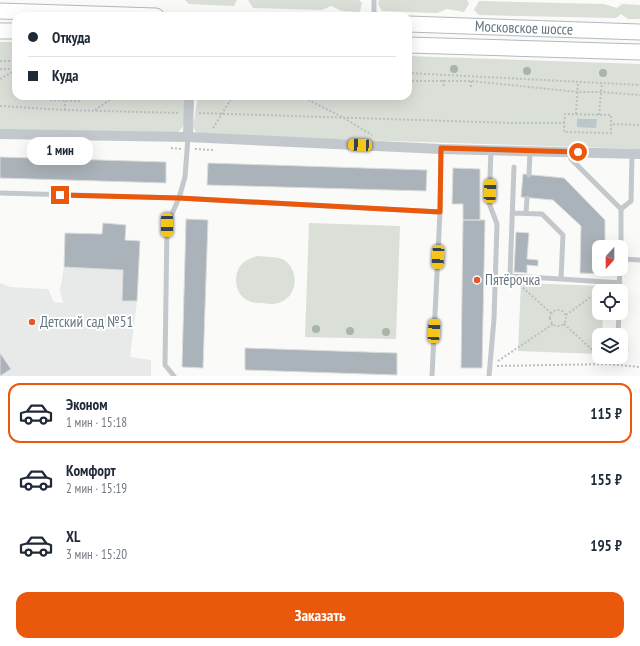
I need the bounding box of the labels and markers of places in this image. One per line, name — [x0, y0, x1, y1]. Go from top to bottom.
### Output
place label: Пятёрочка — [485, 270, 540, 289]
marker: Пятёрочка — [472, 275, 482, 285]
place label: Детский сад №51 — [40, 312, 133, 331]
marker: Детский сад №51 — [27, 317, 37, 327]

